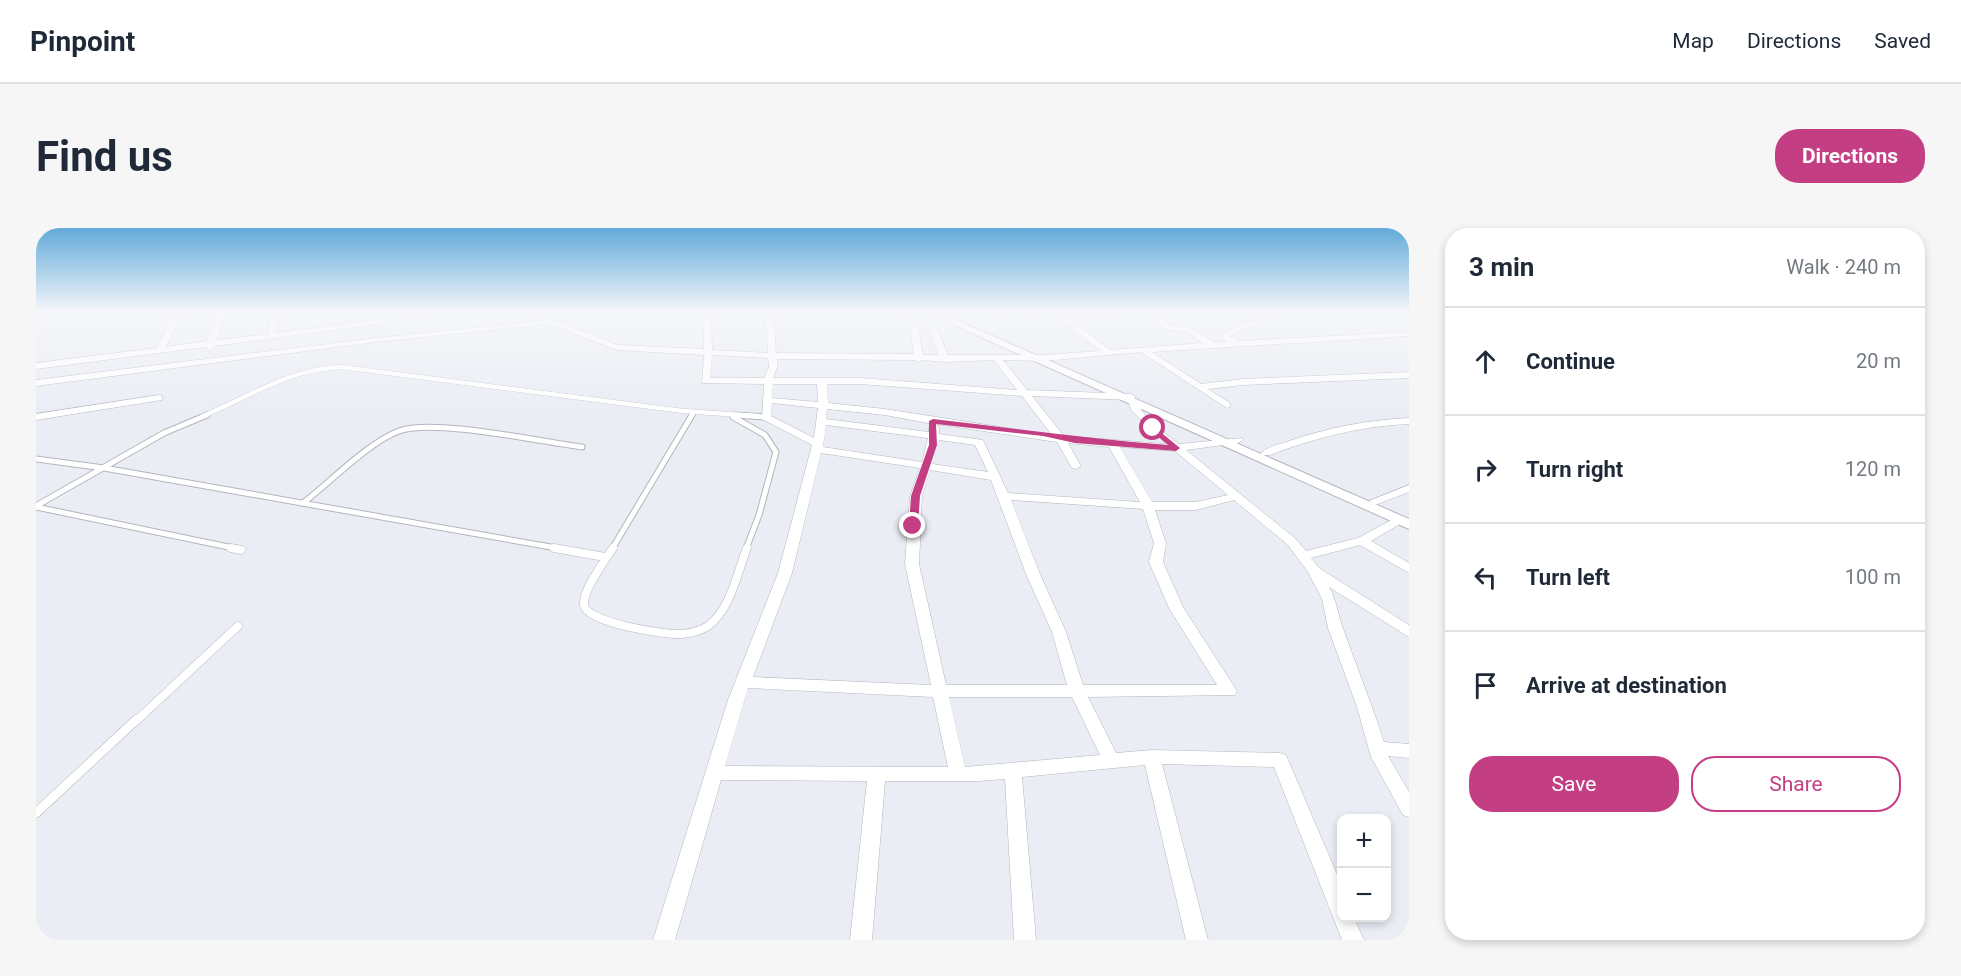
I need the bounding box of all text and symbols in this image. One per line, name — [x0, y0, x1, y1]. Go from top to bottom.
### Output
text: Pinpoint — [30, 25, 135, 58]
text: Map — [1672, 29, 1714, 53]
text: Directions — [1747, 29, 1841, 53]
text: Saved — [1874, 29, 1931, 53]
button: Directions — [1775, 129, 1925, 183]
text: Find us — [36, 132, 173, 181]
text: 3 min — [1469, 252, 1534, 282]
text: Walk · 240 m — [1786, 255, 1901, 279]
icon: ahead — [1469, 345, 1502, 378]
text: Continue — [1526, 349, 1615, 374]
text: 20 m — [1856, 349, 1901, 373]
route start — [1139, 414, 1165, 440]
icon: right — [1469, 453, 1502, 486]
text: Turn right — [1526, 457, 1623, 482]
text: 120 m — [1845, 457, 1901, 481]
route end — [899, 512, 925, 538]
icon: left — [1469, 561, 1502, 594]
text: Turn left — [1526, 565, 1610, 590]
text: 100 m — [1845, 565, 1901, 589]
icon: arrive — [1469, 669, 1502, 702]
text: Arrive at destination — [1526, 673, 1727, 698]
button: Save — [1469, 756, 1679, 812]
button: Share — [1691, 756, 1901, 812]
map controls — [1337, 814, 1391, 922]
button: + — [1337, 814, 1391, 868]
button: − — [1337, 868, 1391, 922]

